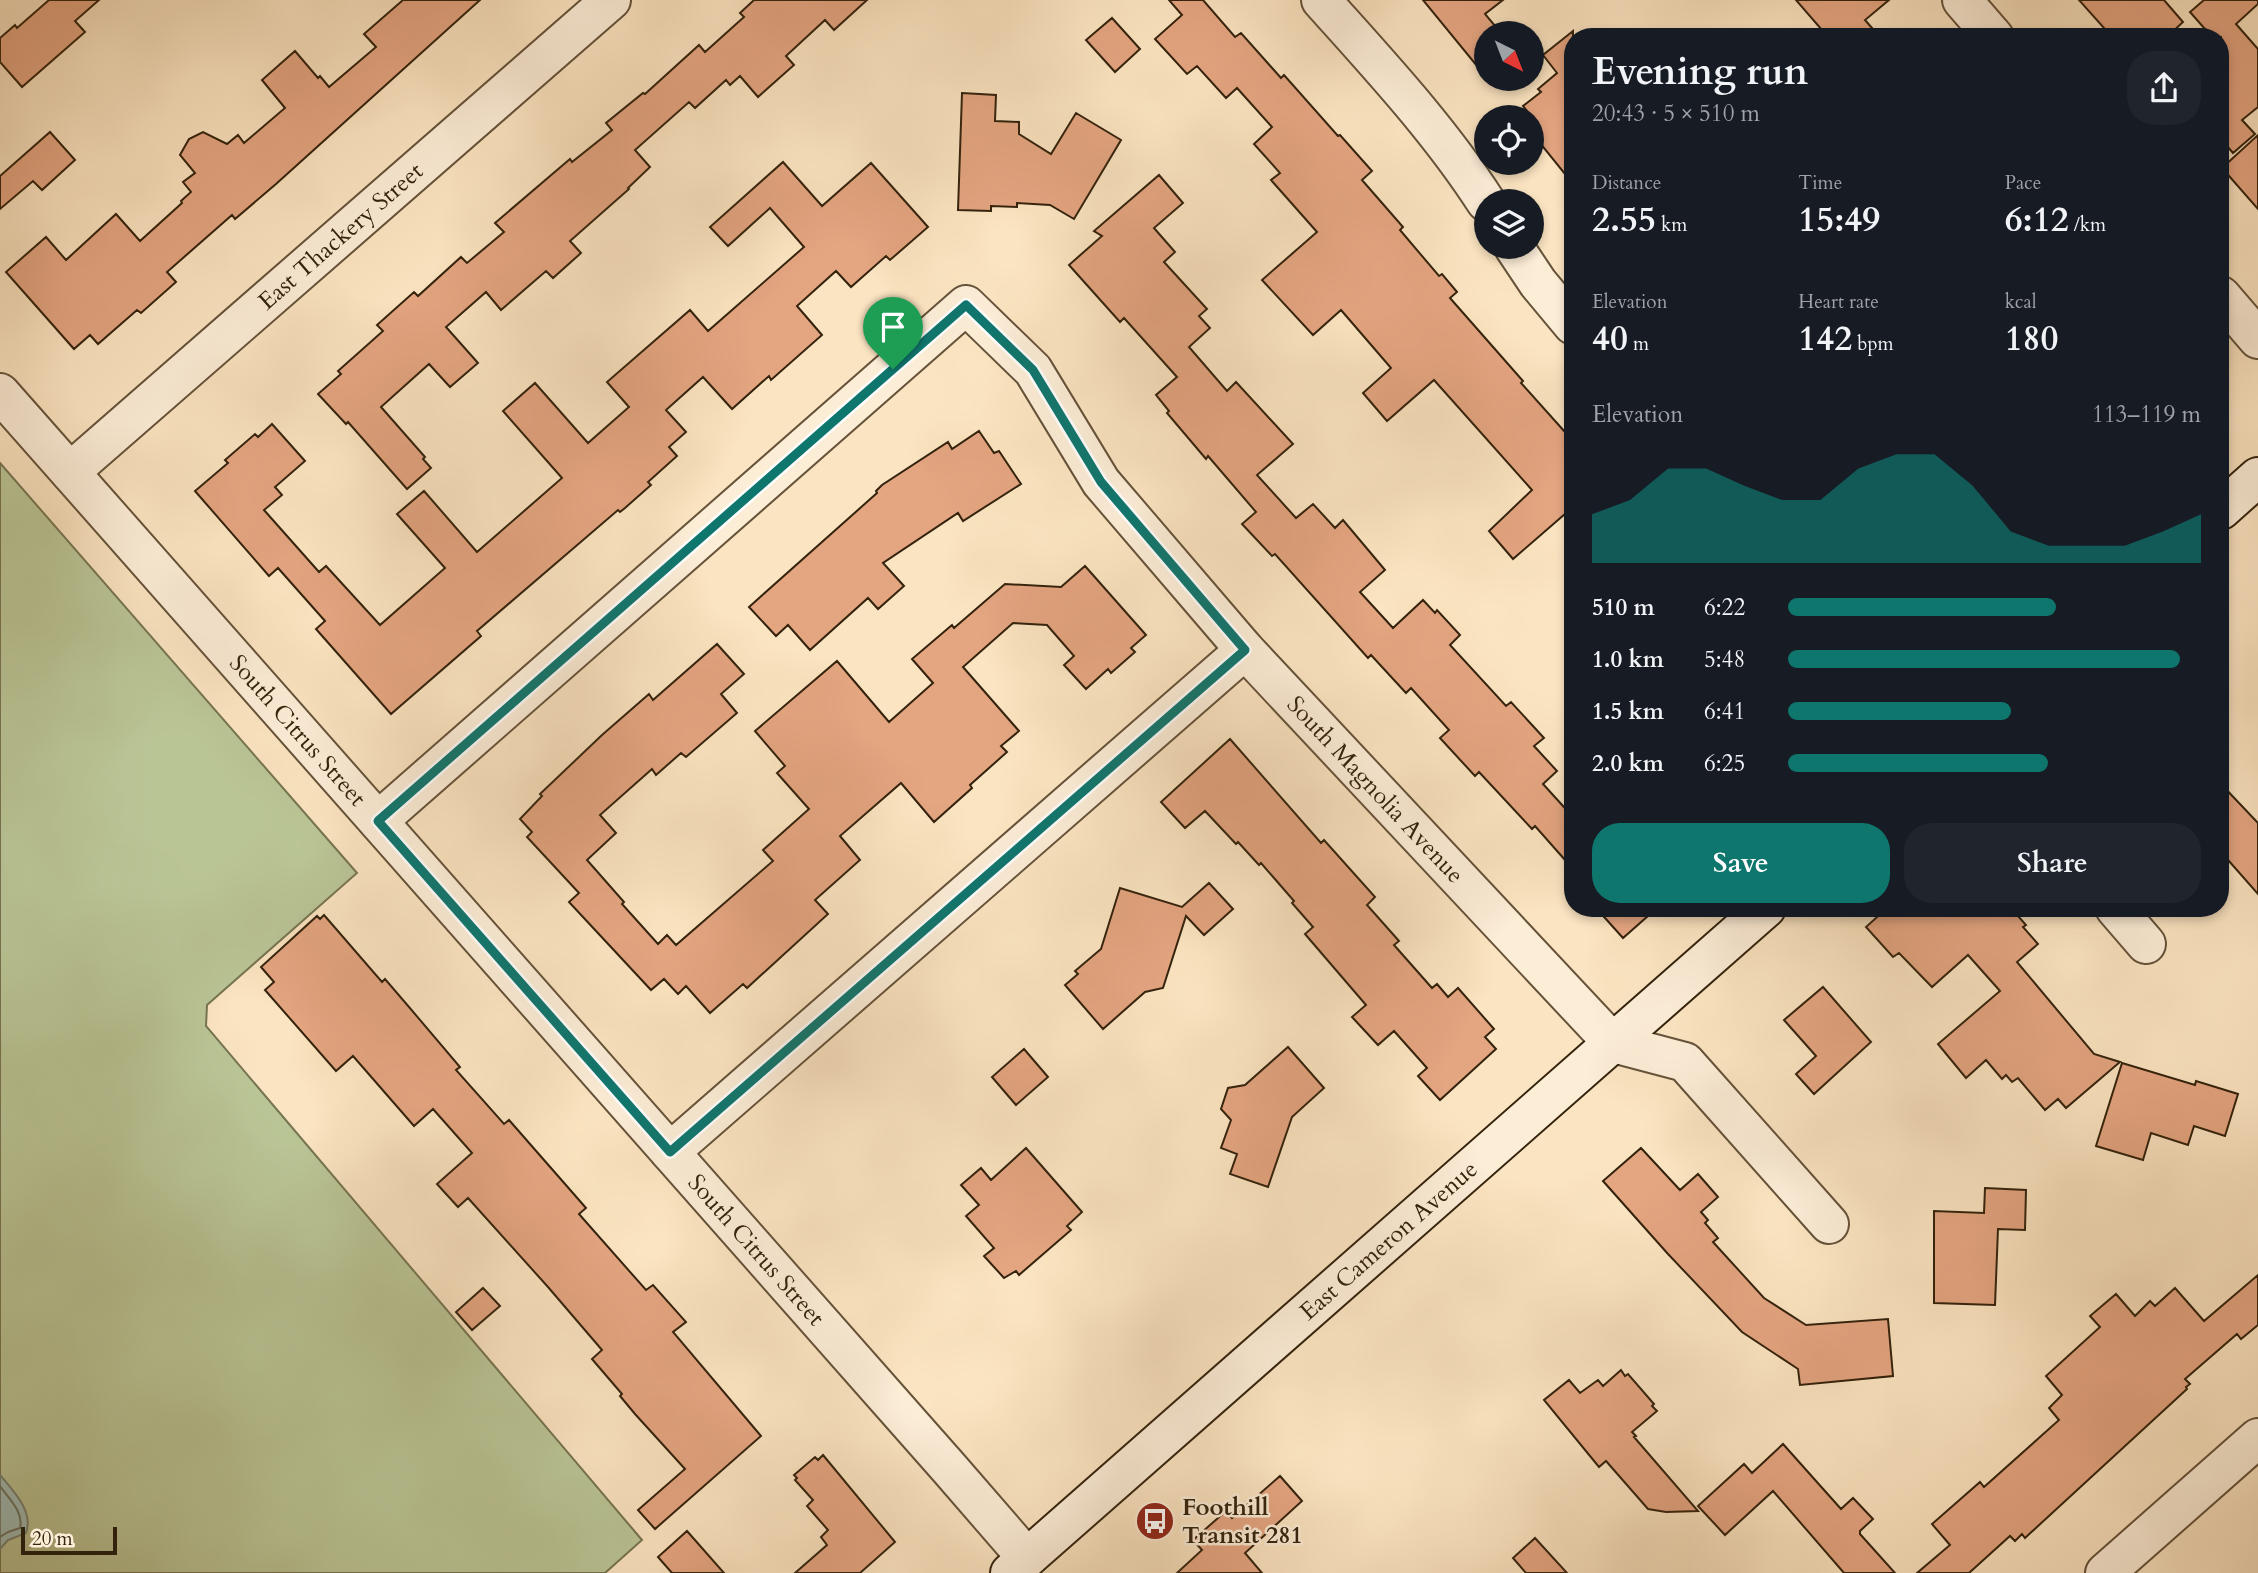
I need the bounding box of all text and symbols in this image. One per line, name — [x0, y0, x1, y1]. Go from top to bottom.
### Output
north arrow — [1474, 21, 1544, 91]
map controls — [1474, 21, 1544, 259]
text: Evening run — [1592, 46, 1808, 98]
button: share — [2127, 51, 2201, 125]
text: 20:43 · 5 × 510 m — [1592, 98, 1760, 129]
button: locate — [1474, 105, 1544, 175]
street label: East Thackery Street — [251, 155, 430, 317]
text: Distance — [1592, 170, 1661, 196]
text: Time — [1798, 170, 1842, 196]
text: Pace — [2005, 170, 2041, 196]
button: layers — [1474, 189, 1544, 259]
text: 2.55 — [1592, 196, 1656, 244]
text: 15:49 — [1798, 196, 1880, 244]
text: 6:12 — [2005, 196, 2069, 244]
text: km — [1656, 212, 1687, 238]
text: /km — [2069, 212, 2106, 238]
text: Elevation — [1592, 289, 1667, 315]
text: Heart rate — [1798, 289, 1879, 315]
text: kcal — [2005, 289, 2037, 315]
pin — [863, 297, 923, 369]
icon: arrive — [874, 308, 912, 346]
text: 40 — [1592, 315, 1628, 363]
text: 142 — [1798, 315, 1852, 363]
text: 180 — [2005, 315, 2058, 363]
text: m — [1628, 331, 1649, 357]
text: bpm — [1852, 331, 1894, 357]
text: Elevation — [1592, 399, 1683, 430]
text: 113–119 m — [2092, 399, 2201, 430]
text: 510 m — [1592, 592, 1655, 623]
text: 6:22 — [1704, 592, 1745, 623]
text: 1.0 km — [1592, 644, 1664, 675]
text: 5:48 — [1704, 644, 1745, 675]
street label: South Citrus Street — [222, 647, 374, 814]
street label: South Magnolia Avenue — [1279, 688, 1472, 891]
text: 1.5 km — [1592, 696, 1664, 727]
text: 6:41 — [1704, 696, 1745, 727]
text: 2.0 km — [1592, 748, 1664, 779]
text: 6:25 — [1704, 748, 1745, 779]
button: Save — [1592, 823, 1890, 903]
button: Share — [1904, 823, 2201, 903]
street label: East Cameron Avenue — [1292, 1153, 1485, 1327]
street label: South Citrus Street — [680, 1167, 833, 1333]
place label: Foothill Transit 281 — [1182, 1491, 1303, 1552]
bus stop icon: Foothill Transit 281 — [1134, 1500, 1176, 1542]
scale bar — [21, 1524, 117, 1556]
text: 20 m — [32, 1526, 73, 1552]

